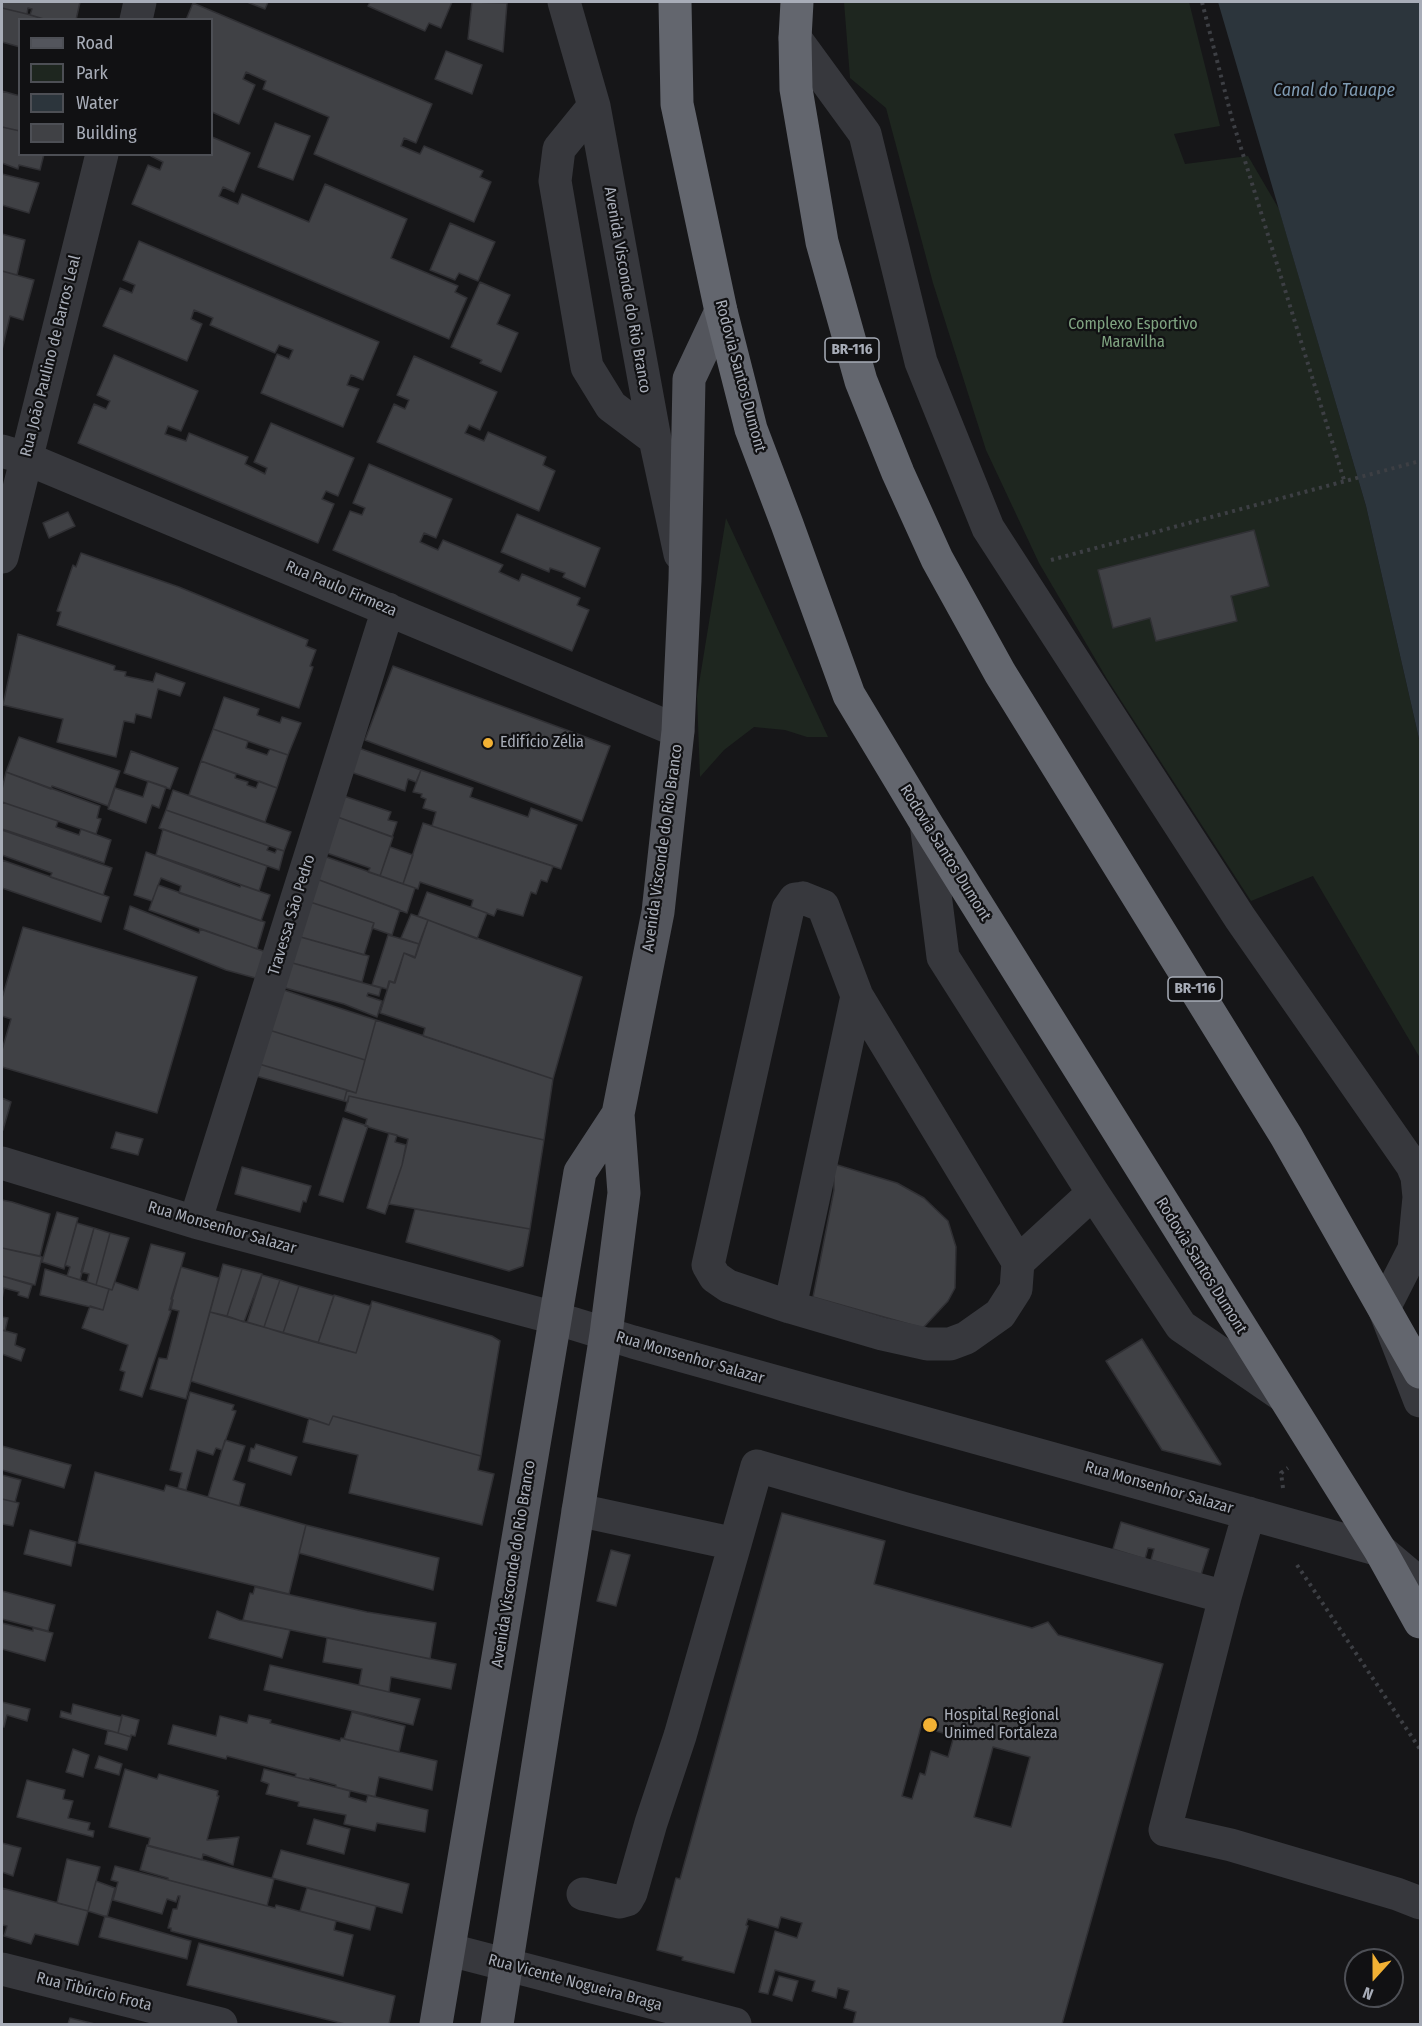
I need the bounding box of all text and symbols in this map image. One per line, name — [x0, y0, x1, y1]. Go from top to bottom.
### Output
legend — [18, 18, 213, 156]
text: Road — [76, 32, 113, 54]
text: Park — [76, 62, 108, 84]
water label: Canal do Tauape — [1273, 80, 1395, 102]
text: Water — [76, 92, 119, 114]
text: Building — [76, 122, 137, 144]
street label: Avenida Visconde do Rio Branco — [599, 185, 655, 395]
street label: Rua João Paulino de Barros Leal — [17, 253, 85, 459]
street label: Rodovia Santos Dumont — [710, 298, 770, 454]
park label: Complexo Esportivo Maravilha — [1068, 315, 1198, 353]
road number: BR-116 — [825, 338, 879, 362]
street label: Rua Paulo Firmeza — [283, 557, 399, 621]
place label: Edifício Zélia — [500, 733, 584, 753]
marker: Edifício Zélia — [481, 736, 495, 750]
street label: Avenida Visconde do Rio Branco — [639, 743, 687, 953]
street label: Rodovia Santos Dumont — [895, 781, 995, 925]
street label: Travessa São Pedro — [264, 852, 320, 978]
road number: BR-116 — [1168, 977, 1222, 1001]
street label: Rodovia Santos Dumont — [1151, 1194, 1251, 1338]
street label: Rua Monsenhor Salazar — [146, 1198, 298, 1258]
street label: Rua Monsenhor Salazar — [614, 1328, 766, 1388]
street label: Rua Monsenhor Salazar — [1083, 1458, 1235, 1518]
street label: Avenida Visconde do Rio Branco — [488, 1459, 540, 1669]
place label: Hospital Regional Unimed Fortaleza — [944, 1706, 1059, 1744]
marker: Hospital Regional Unimed Fortaleza — [921, 1716, 939, 1734]
north arrow — [1344, 1948, 1404, 2008]
street label: Rua Vicente Nogueira Braga — [486, 1951, 664, 2015]
street label: Rua Tibúrcio Frota — [34, 1968, 154, 2016]
text: N — [1360, 1983, 1376, 2004]

